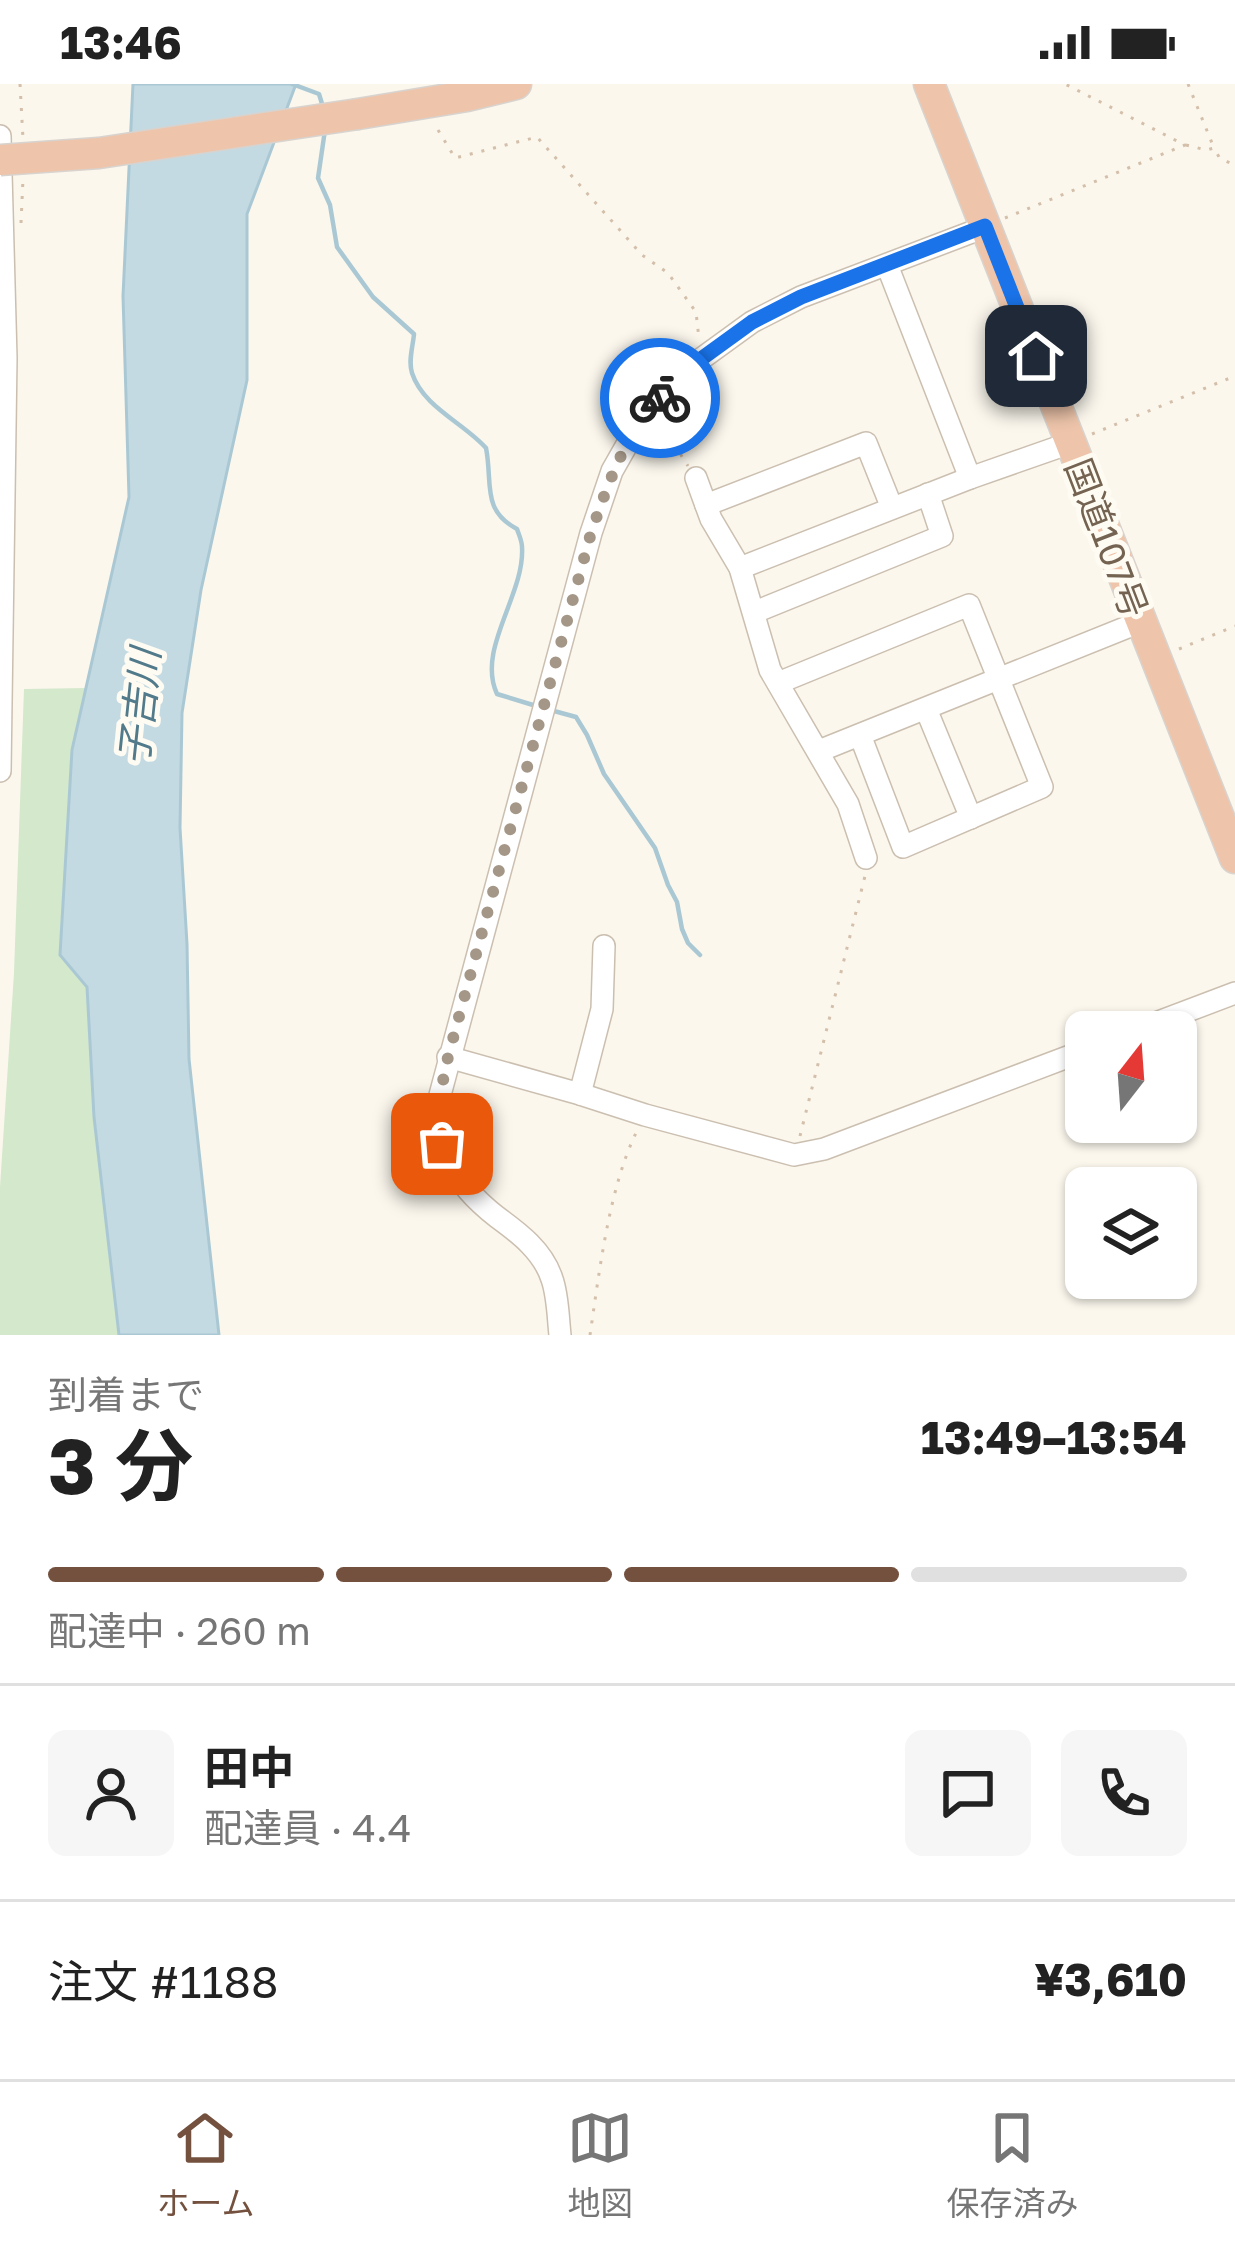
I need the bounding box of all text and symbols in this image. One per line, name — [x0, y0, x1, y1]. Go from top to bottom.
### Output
text: 13:46 — [60, 15, 182, 69]
pin — [985, 305, 1087, 407]
icon: home — [1003, 323, 1069, 389]
courier — [600, 338, 720, 458]
icon: bike — [627, 365, 693, 431]
street label: 国道107号 — [1057, 452, 1157, 624]
water label: 子吉川 — [110, 642, 169, 768]
north arrow — [1065, 1011, 1197, 1143]
map controls — [1065, 1011, 1197, 1299]
pin — [391, 1093, 493, 1195]
icon: bag — [409, 1111, 475, 1177]
button: layers — [1065, 1167, 1197, 1299]
text: 到着まで — [48, 1371, 204, 1418]
text: 13:49–13:54 — [921, 1410, 1187, 1464]
text: 3 分 — [48, 1418, 193, 1511]
text: 配達中 · 260 m — [48, 1607, 311, 1654]
button: person — [48, 1730, 174, 1856]
button: chat — [905, 1730, 1031, 1856]
button: phone — [1061, 1730, 1187, 1856]
text: 田中 — [204, 1740, 294, 1794]
text: 配達員 · 4.4 — [204, 1804, 411, 1851]
text: ¥3,610 — [1034, 1952, 1187, 2006]
text: 注文 #1188 — [48, 1954, 278, 2008]
tab: ホーム — [156, 2105, 255, 2225]
tab: 地図 — [567, 2105, 633, 2225]
tab: 保存済み — [946, 2105, 1078, 2225]

